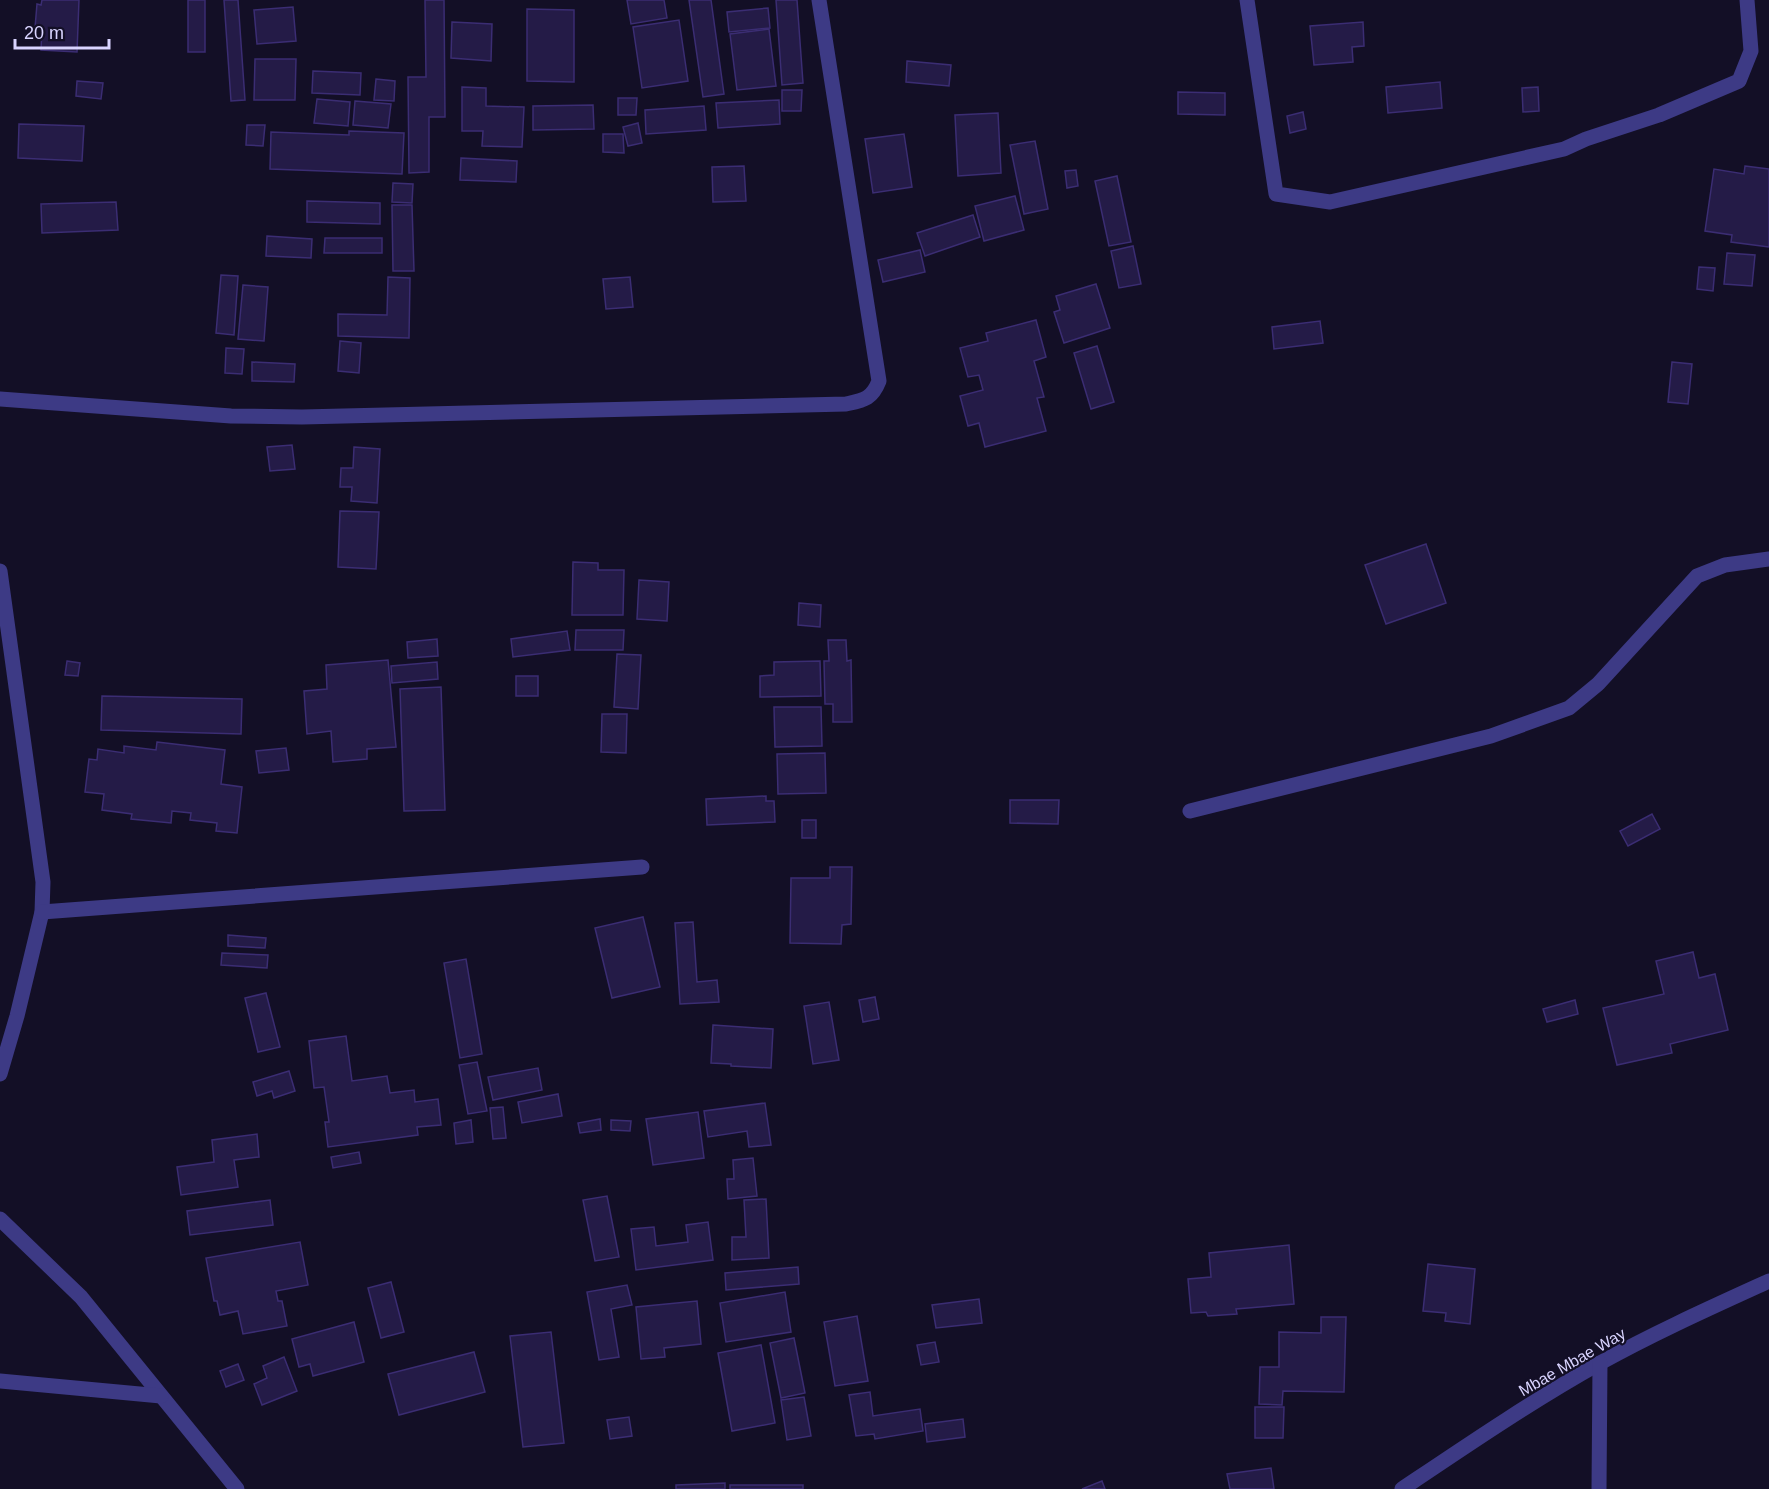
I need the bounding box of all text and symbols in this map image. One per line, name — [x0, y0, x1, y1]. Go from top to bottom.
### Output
scale bar — [15, 12, 110, 50]
text: 20 m — [24, 23, 64, 43]
street label: Mbae Mbae Way — [1516, 1325, 1628, 1399]

